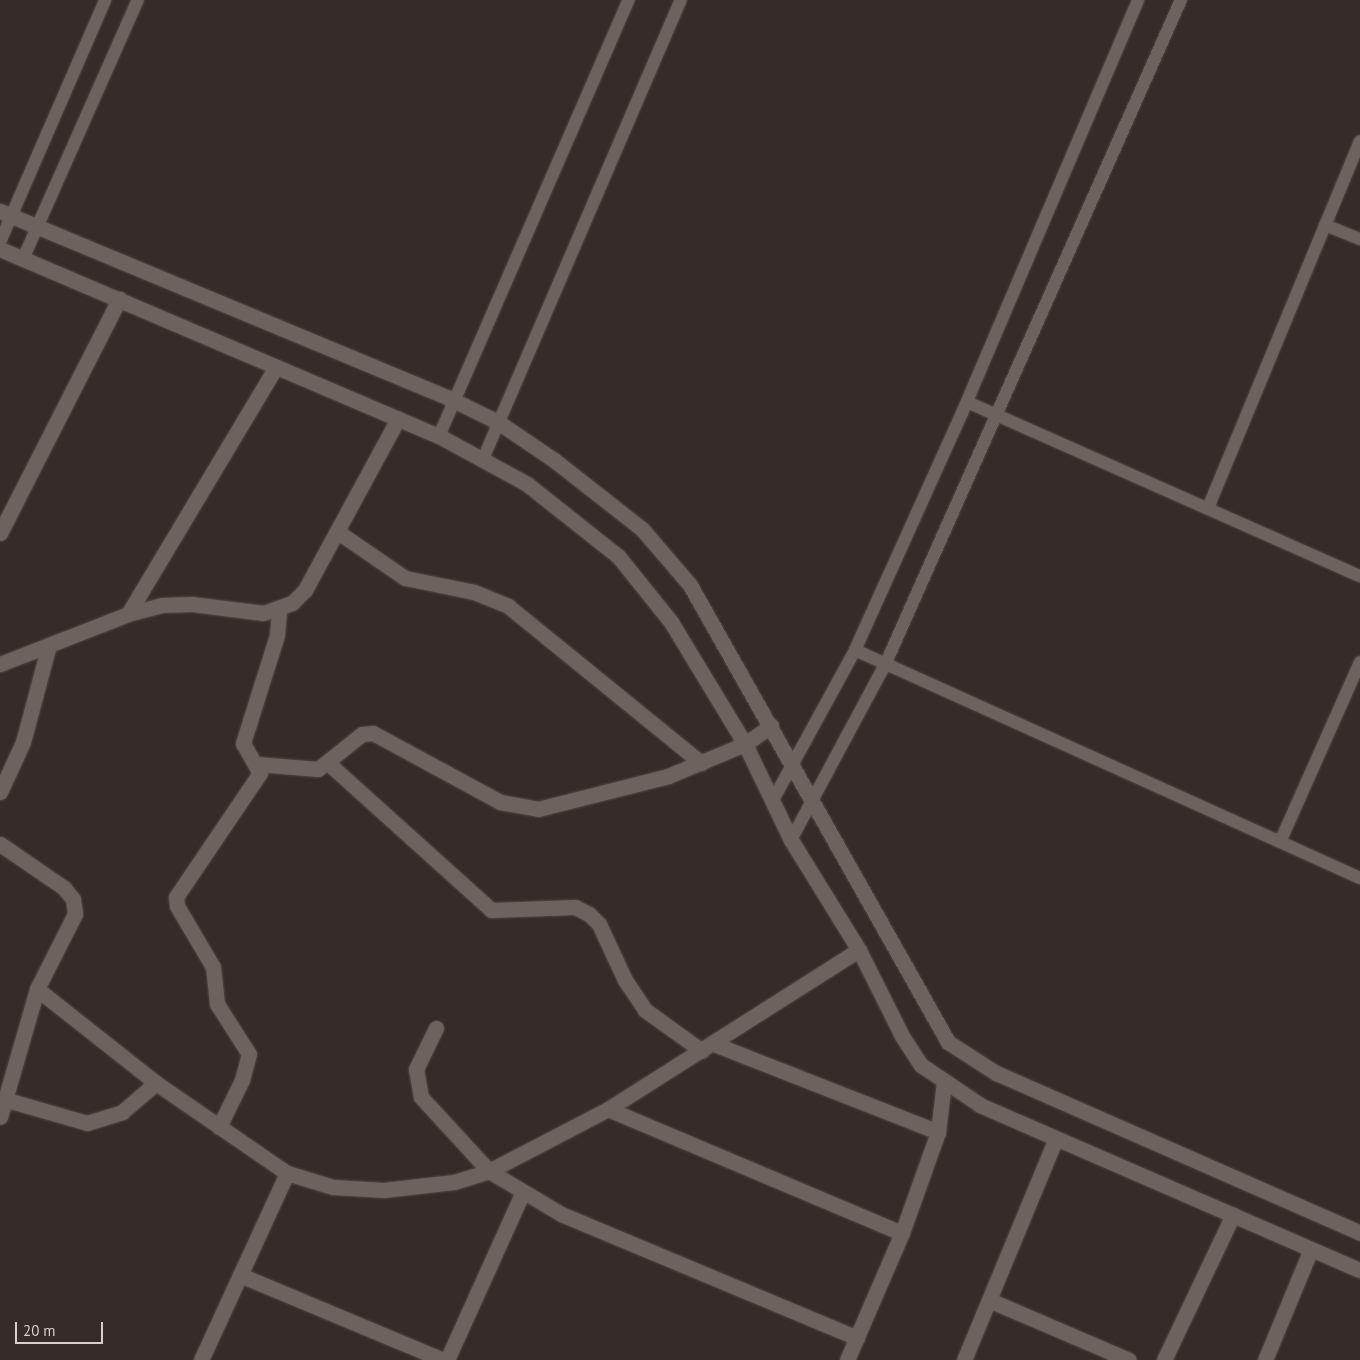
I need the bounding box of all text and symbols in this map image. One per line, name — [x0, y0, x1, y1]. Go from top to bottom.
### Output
scale bar — [18, 1312, 105, 1344]
text: 20 m — [23, 1321, 56, 1340]

